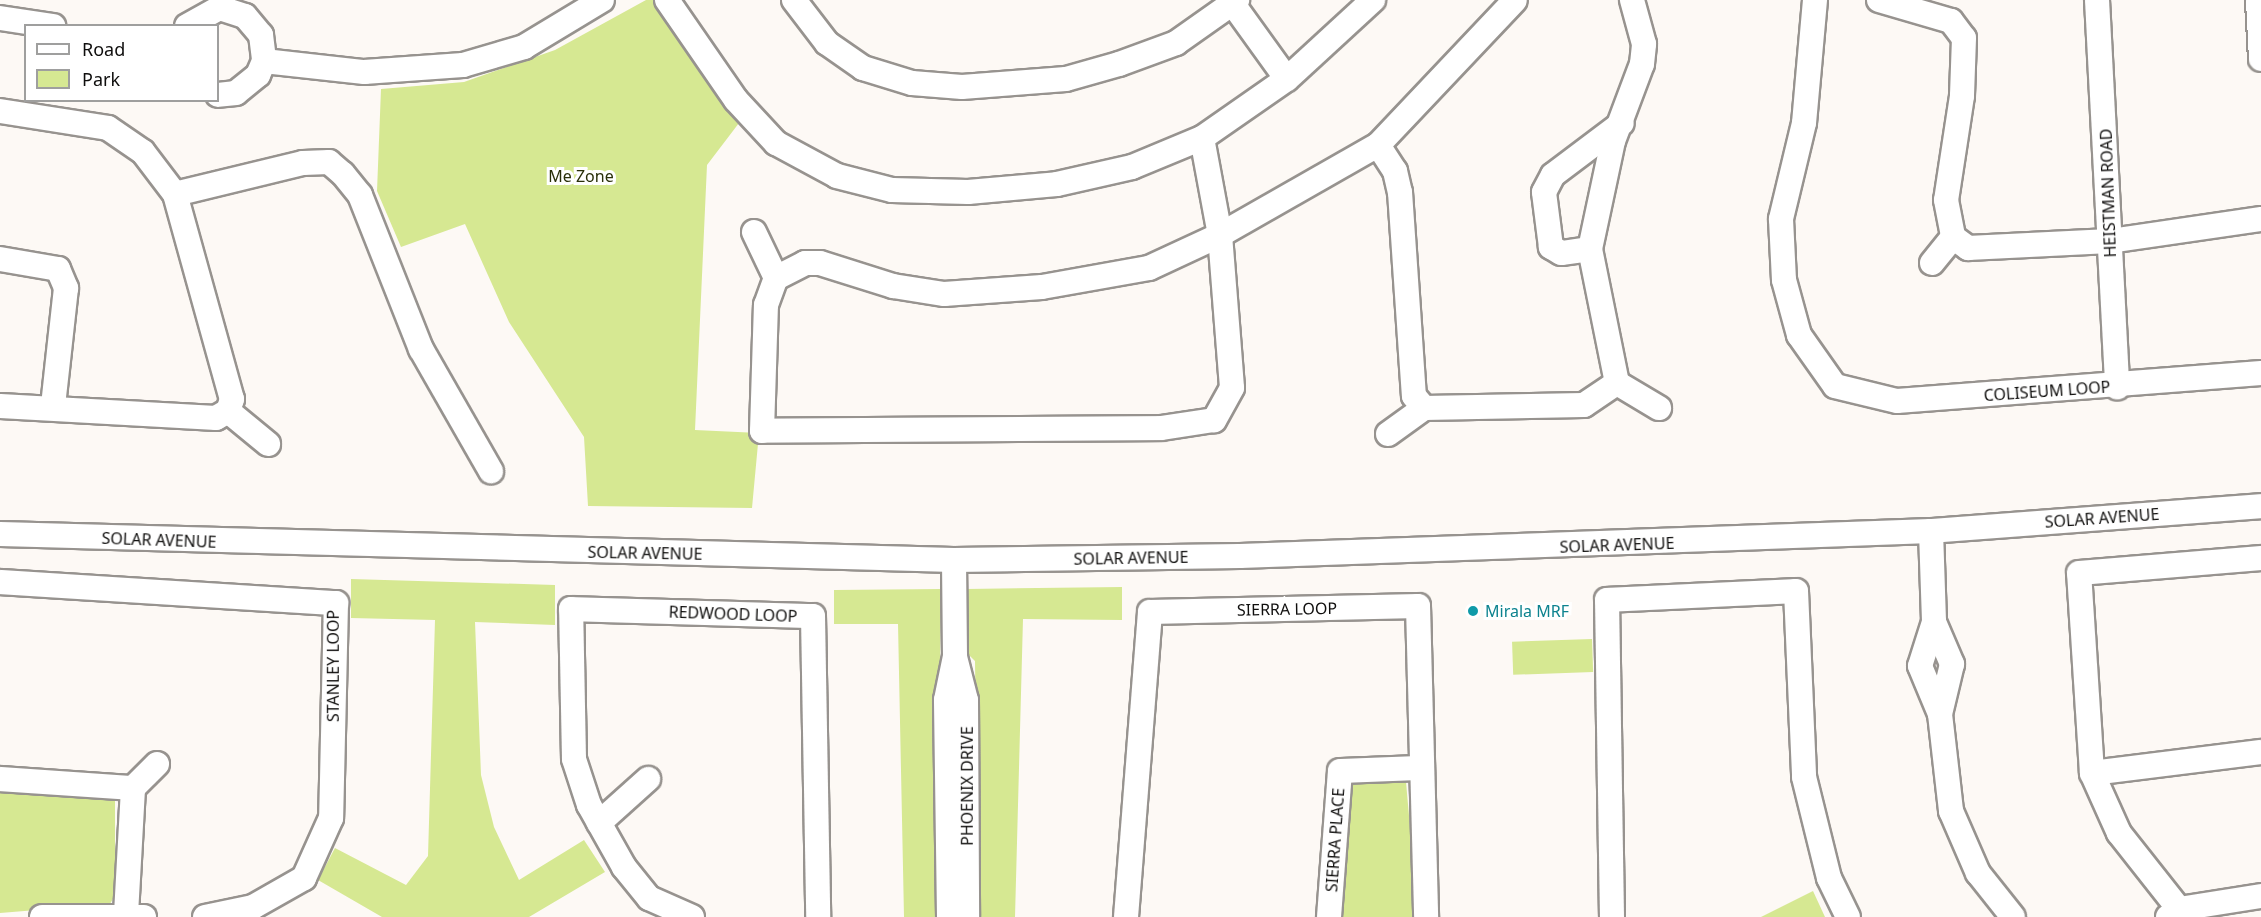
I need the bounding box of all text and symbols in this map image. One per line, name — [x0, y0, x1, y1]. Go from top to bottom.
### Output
legend — [24, 24, 219, 102]
text: Road — [82, 37, 125, 61]
text: Park — [82, 67, 120, 91]
street label: HEISTMAN ROAD — [2096, 128, 2120, 258]
park label: Me Zone — [548, 166, 614, 186]
street label: COLISEUM LOOP — [1983, 377, 2111, 405]
street label: SOLAR AVENUE — [2044, 504, 2160, 532]
street label: SOLAR AVENUE — [101, 528, 217, 552]
street label: SOLAR AVENUE — [1559, 533, 1675, 557]
street label: SOLAR AVENUE — [587, 542, 703, 564]
street label: SOLAR AVENUE — [1073, 547, 1189, 569]
street label: SIERRA LOOP — [1237, 599, 1337, 619]
place label: Mirala MRF — [1485, 601, 1569, 621]
street label: REDWOOD LOOP — [668, 602, 798, 626]
marker: Mirala MRF — [1466, 604, 1480, 618]
street label: STANLEY LOOP — [323, 610, 343, 722]
street label: PHOENIX DRIVE — [957, 726, 977, 846]
street label: SIERRA PLACE — [1322, 787, 1348, 893]

